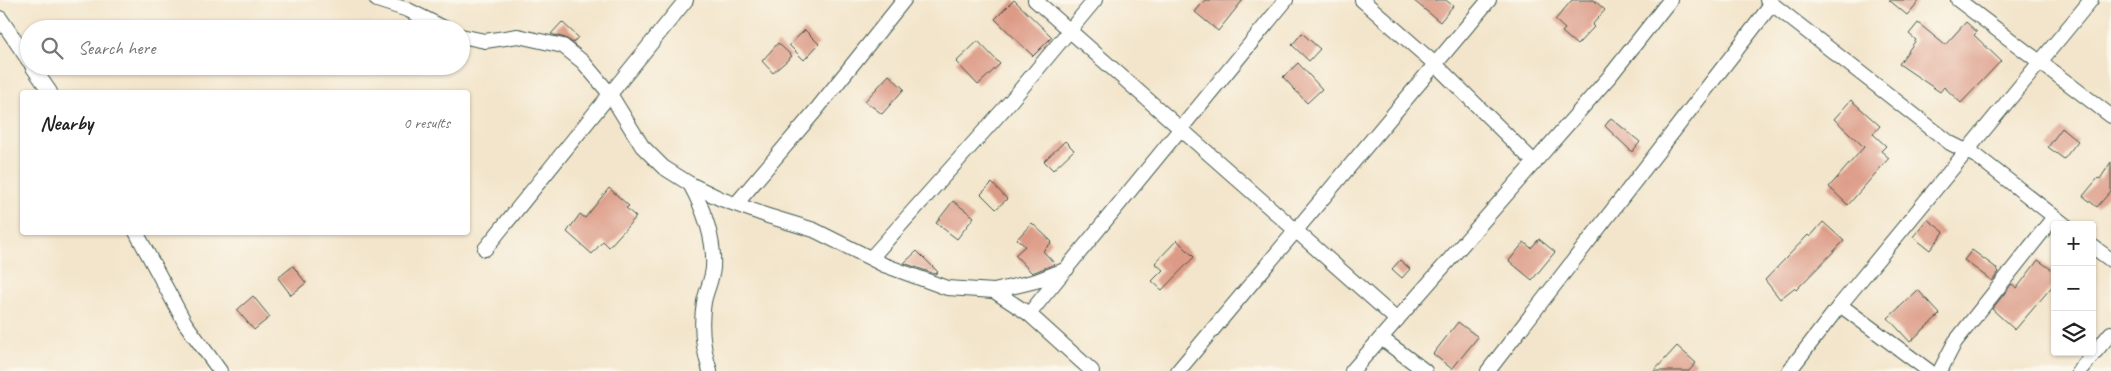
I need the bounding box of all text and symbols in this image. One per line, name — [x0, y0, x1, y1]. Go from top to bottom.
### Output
search box — [20, 20, 470, 75]
icon: search — [38, 34, 66, 62]
text: Search here — [78, 36, 155, 60]
text: Nearby — [40, 110, 93, 136]
text: 0 results — [403, 113, 450, 133]
map controls — [2051, 221, 2096, 356]
button: + — [2051, 221, 2096, 266]
button: − — [2051, 266, 2096, 311]
button: layers — [2051, 311, 2096, 356]

